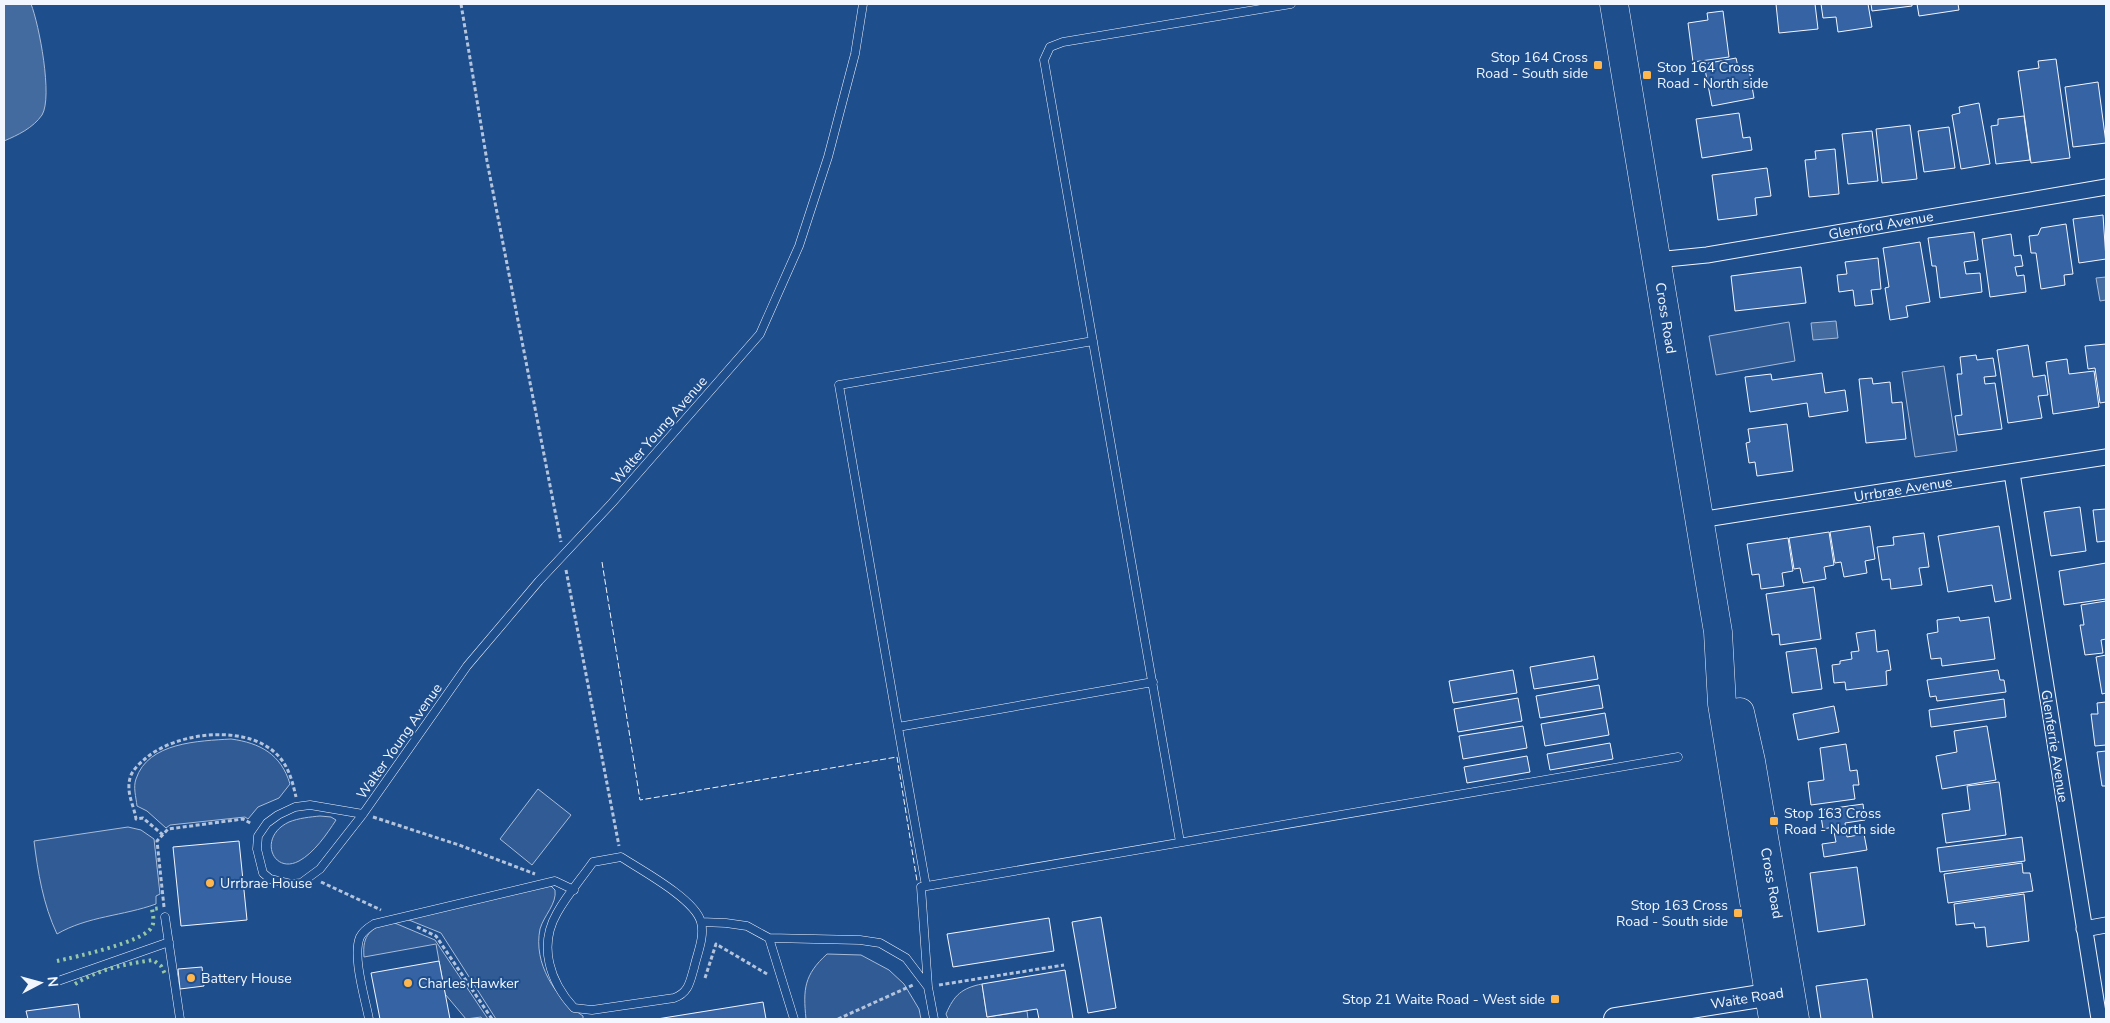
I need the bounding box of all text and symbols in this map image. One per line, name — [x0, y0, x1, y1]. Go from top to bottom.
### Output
place label: Stop 164 Cross Road - South side — [1476, 48, 1588, 83]
place label: Stop 164 Cross Road - North side — [1657, 58, 1768, 93]
marker: Stop 164 Cross Road - South side — [1592, 59, 1604, 71]
marker: Stop 164 Cross Road - North side — [1641, 69, 1653, 81]
street label: Glenford Avenue — [1827, 207, 1935, 244]
street label: Cross Road — [1651, 281, 1681, 355]
street label: Walter Young Avenue — [607, 372, 712, 488]
street label: Urrbrae Avenue — [1852, 472, 1954, 507]
street label: Walter Young Avenue — [352, 680, 447, 803]
street label: Glenferrie Avenue — [2036, 689, 2073, 804]
place label: Stop 163 Cross Road - North side — [1784, 804, 1895, 839]
marker: Stop 163 Cross Road - North side — [1768, 815, 1780, 827]
street label: Cross Road — [1756, 846, 1787, 920]
place label: Urrbrae House — [220, 874, 312, 893]
marker: Urrbrae House — [204, 877, 216, 889]
place label: Stop 163 Cross Road - South side — [1616, 896, 1728, 931]
marker: Stop 163 Cross Road - South side — [1732, 907, 1744, 919]
north arrow — [15, 958, 65, 1008]
place label: Battery House — [201, 969, 292, 988]
marker: Battery House — [185, 972, 197, 984]
place label: Charles Hawker — [418, 974, 519, 993]
text: N — [42, 975, 62, 988]
marker: Charles Hawker — [402, 977, 414, 989]
street label: Waite Road — [1709, 983, 1785, 1014]
place label: Stop 21 Waite Road - West side — [1342, 990, 1545, 1009]
marker: Stop 21 Waite Road - West side — [1549, 993, 1561, 1005]

